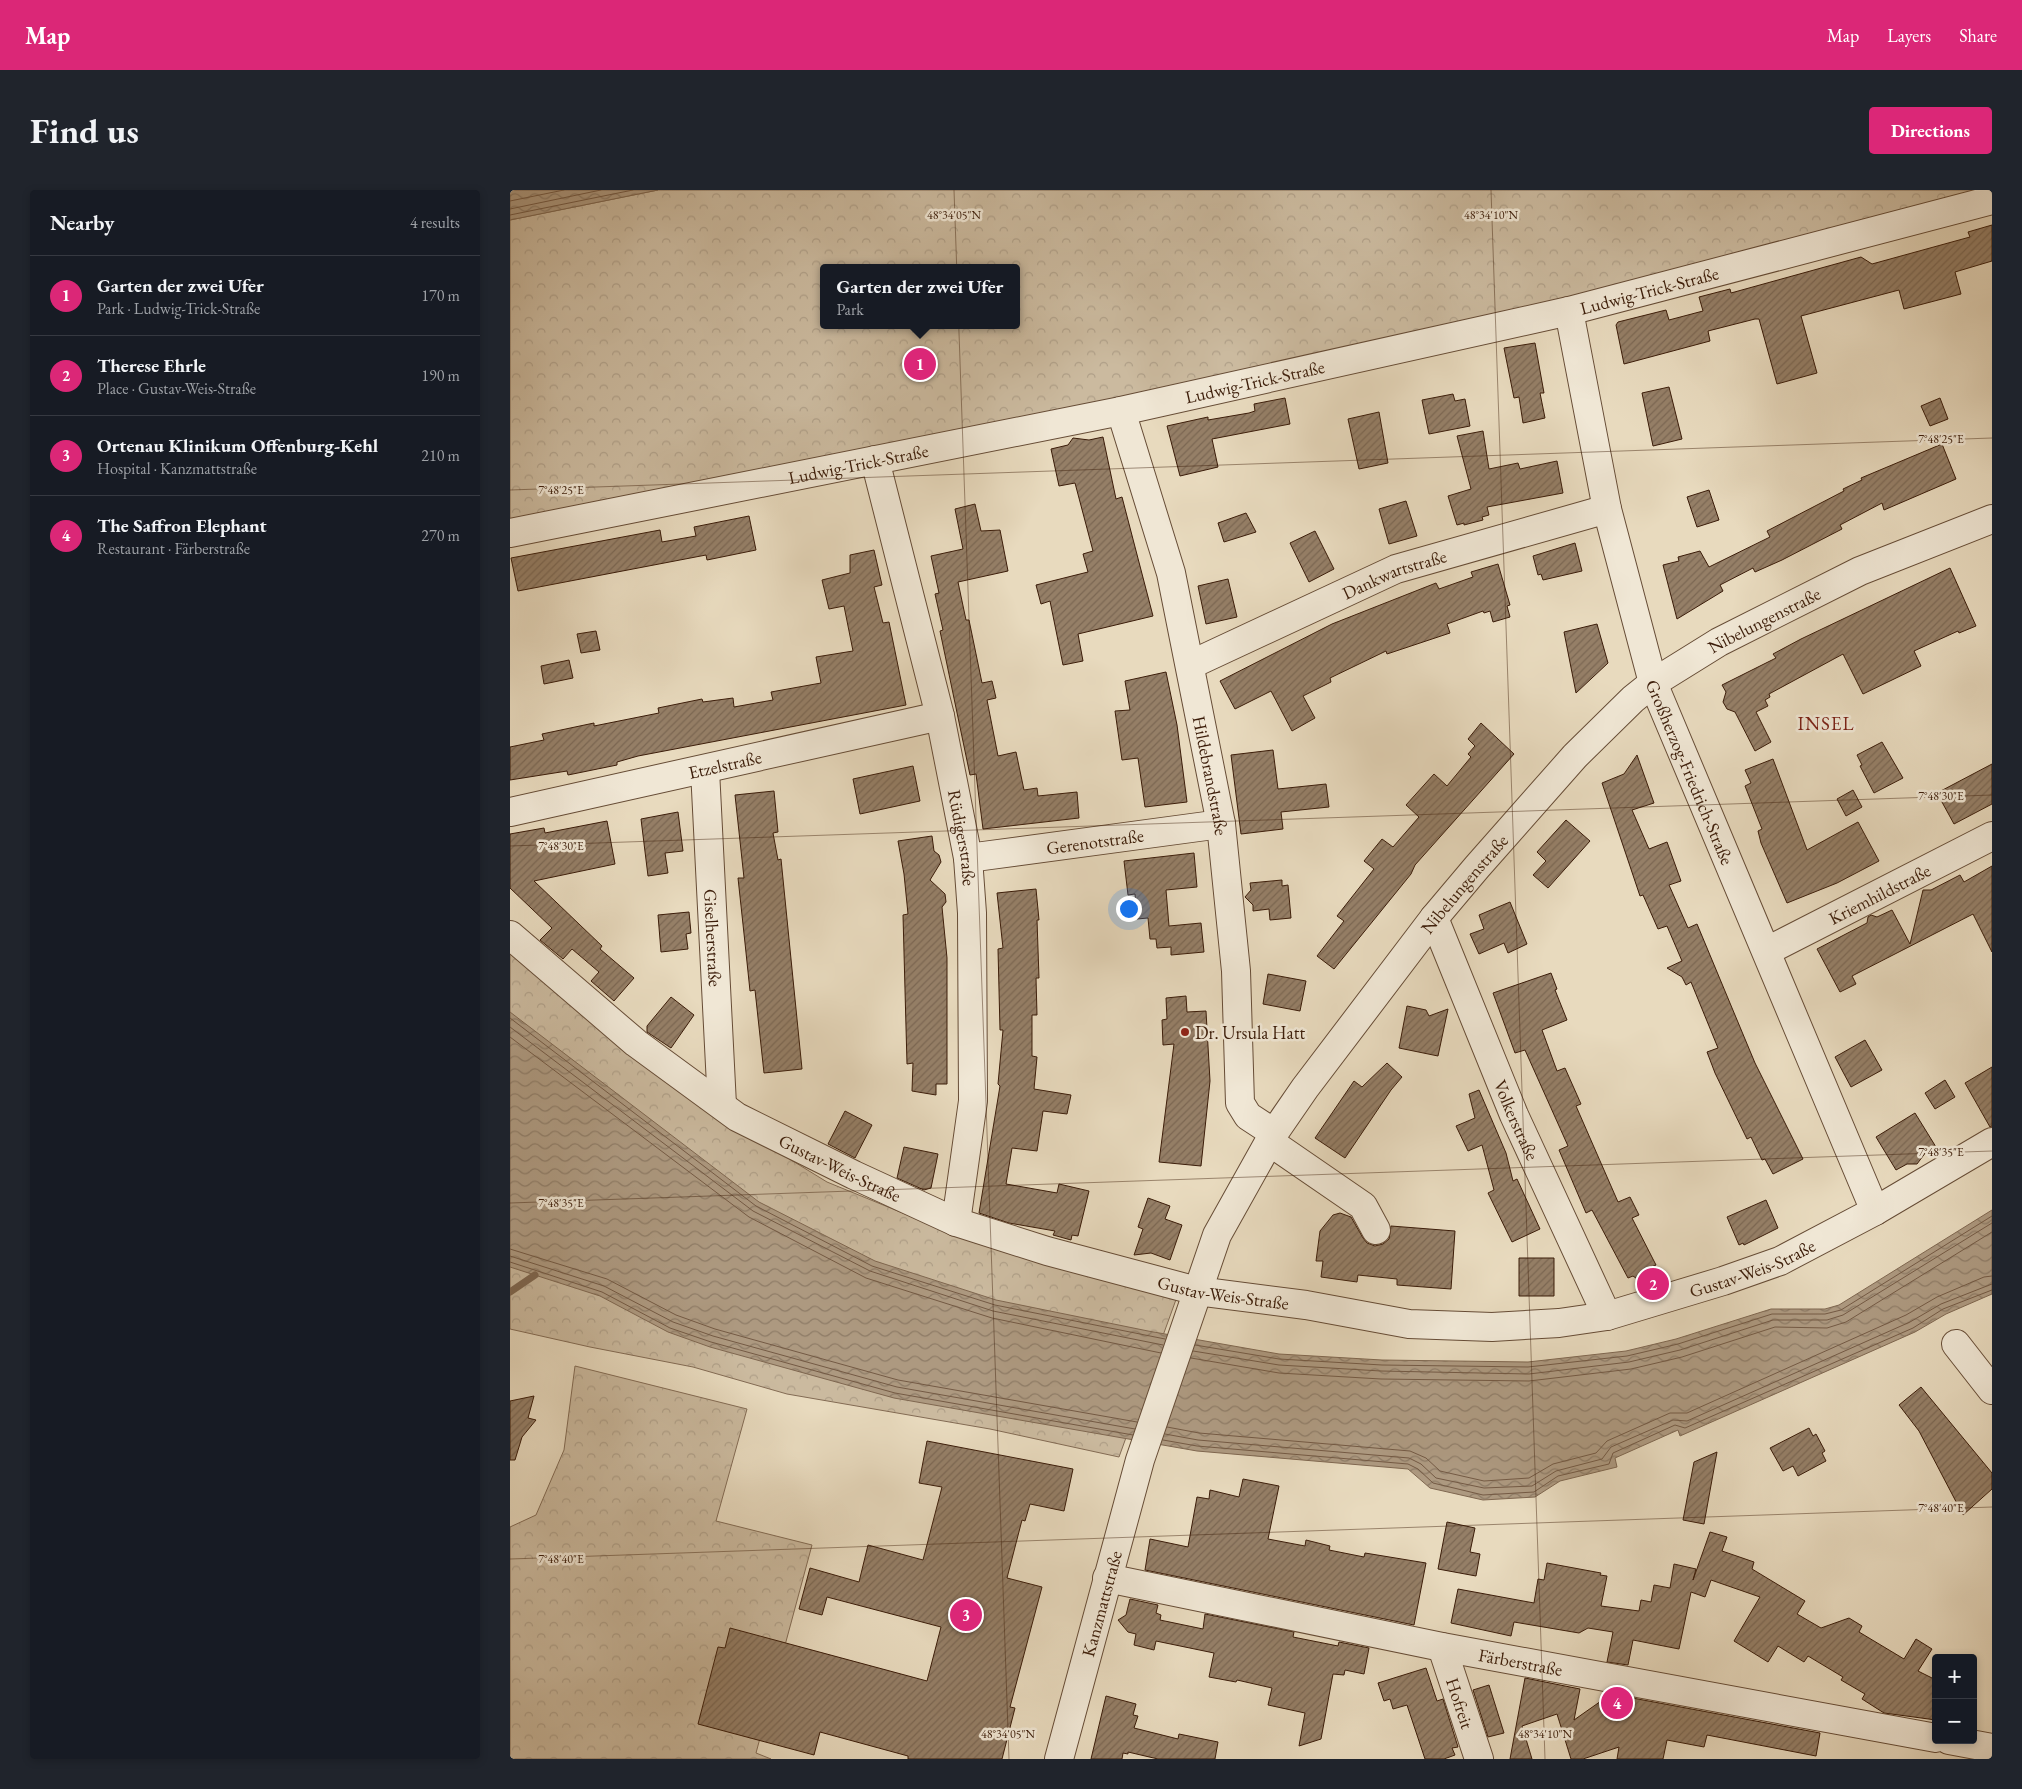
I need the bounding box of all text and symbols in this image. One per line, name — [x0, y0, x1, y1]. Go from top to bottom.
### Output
text: Map — [25, 20, 70, 51]
text: Map — [1827, 24, 1859, 47]
text: Layers — [1887, 24, 1931, 47]
text: Share — [1959, 24, 1997, 47]
button: Directions — [1869, 107, 1992, 154]
text: Find us — [30, 108, 139, 153]
text: 48°34'05"N — [927, 207, 981, 223]
text: 48°34'10"N — [1464, 207, 1518, 223]
text: Nearby — [50, 209, 114, 236]
text: 4 results — [410, 212, 460, 233]
street label: Ludwig-Trick-Straße — [1577, 261, 1721, 319]
popup — [820, 264, 1020, 329]
text: Garten der zwei Ufer — [97, 273, 264, 298]
text: Garten der zwei Ufer — [837, 274, 1003, 299]
text: 1 — [62, 285, 70, 306]
text: 170 m — [421, 285, 460, 306]
text: Park · Ludwig-Trick-Straße — [97, 298, 260, 319]
text: Park — [837, 299, 864, 320]
pin: 1 — [904, 345, 936, 383]
text: Therese Ehrle — [97, 353, 206, 378]
street label: Ludwig-Trick-Straße — [1183, 354, 1327, 408]
text: 2 — [62, 365, 70, 386]
text: 190 m — [421, 365, 460, 386]
text: Place · Gustav-Weis-Straße — [97, 378, 256, 399]
text: 7°48'25"E — [1918, 431, 1964, 447]
text: Ortenau Klinikum Offenburg-Kehl — [97, 433, 378, 458]
street label: Ludwig-Trick-Straße — [786, 438, 930, 489]
text: 3 — [62, 445, 70, 466]
text: 210 m — [421, 445, 460, 466]
text: Hospital · Kanzmattstraße — [97, 458, 257, 479]
text: 7°48'25"E — [538, 482, 584, 498]
text: The Saffron Elephant — [97, 513, 267, 538]
text: 4 — [62, 525, 70, 546]
text: 270 m — [421, 525, 460, 546]
text: Restaurant · Färberstraße — [97, 538, 250, 559]
street label: Dankwartstraße — [1338, 544, 1449, 604]
street label: Nibelungenstraße — [1703, 581, 1824, 658]
street label: Großherzog-Friedrich-Straße — [1641, 676, 1740, 868]
district label: INSEL — [1797, 711, 1855, 736]
street label: Hildebrandstraße — [1188, 714, 1234, 836]
street label: Etzelstraße — [686, 745, 764, 783]
street label: Rüdigerstraße — [943, 787, 981, 887]
text: 7°48'30"E — [1918, 788, 1964, 804]
street label: Gerenotstraße — [1045, 823, 1145, 859]
street label: Nibelungenstraße — [1415, 829, 1512, 938]
text: 7°48'30"E — [538, 838, 584, 854]
street label: Kriemhildstraße — [1824, 858, 1934, 929]
street label: Giselherstraße — [700, 888, 727, 987]
your location — [1116, 896, 1142, 922]
place label: Dr. Ursula Hatt — [1195, 1021, 1305, 1044]
marker: Dr. Ursula Hatt — [1179, 1026, 1191, 1038]
street label: Volkerstraße — [1489, 1076, 1545, 1164]
street label: Gustav-Weis-Straße — [775, 1128, 905, 1207]
text: 7°48'35"E — [1918, 1144, 1964, 1160]
text: 7°48'35"E — [538, 1195, 584, 1211]
street label: Gustav-Weis-Straße — [1686, 1233, 1819, 1302]
pin: 2 — [1637, 1265, 1669, 1303]
street label: Gustav-Weis-Straße — [1155, 1270, 1290, 1314]
text: 7°48'40"E — [1918, 1500, 1964, 1516]
street label: Kanzmattstraße — [1076, 1548, 1126, 1659]
text: 7°48'40"E — [538, 1551, 584, 1567]
pin: 3 — [950, 1596, 982, 1634]
street label: Färberstraße — [1477, 1642, 1565, 1680]
map controls — [1932, 1654, 1977, 1744]
button: + — [1932, 1654, 1977, 1699]
street label: Hofreit — [1441, 1675, 1480, 1732]
pin: 4 — [1601, 1684, 1633, 1722]
button: − — [1932, 1699, 1977, 1744]
text: 48°34'05"N — [981, 1726, 1035, 1742]
text: 48°34'10"N — [1518, 1726, 1572, 1742]

